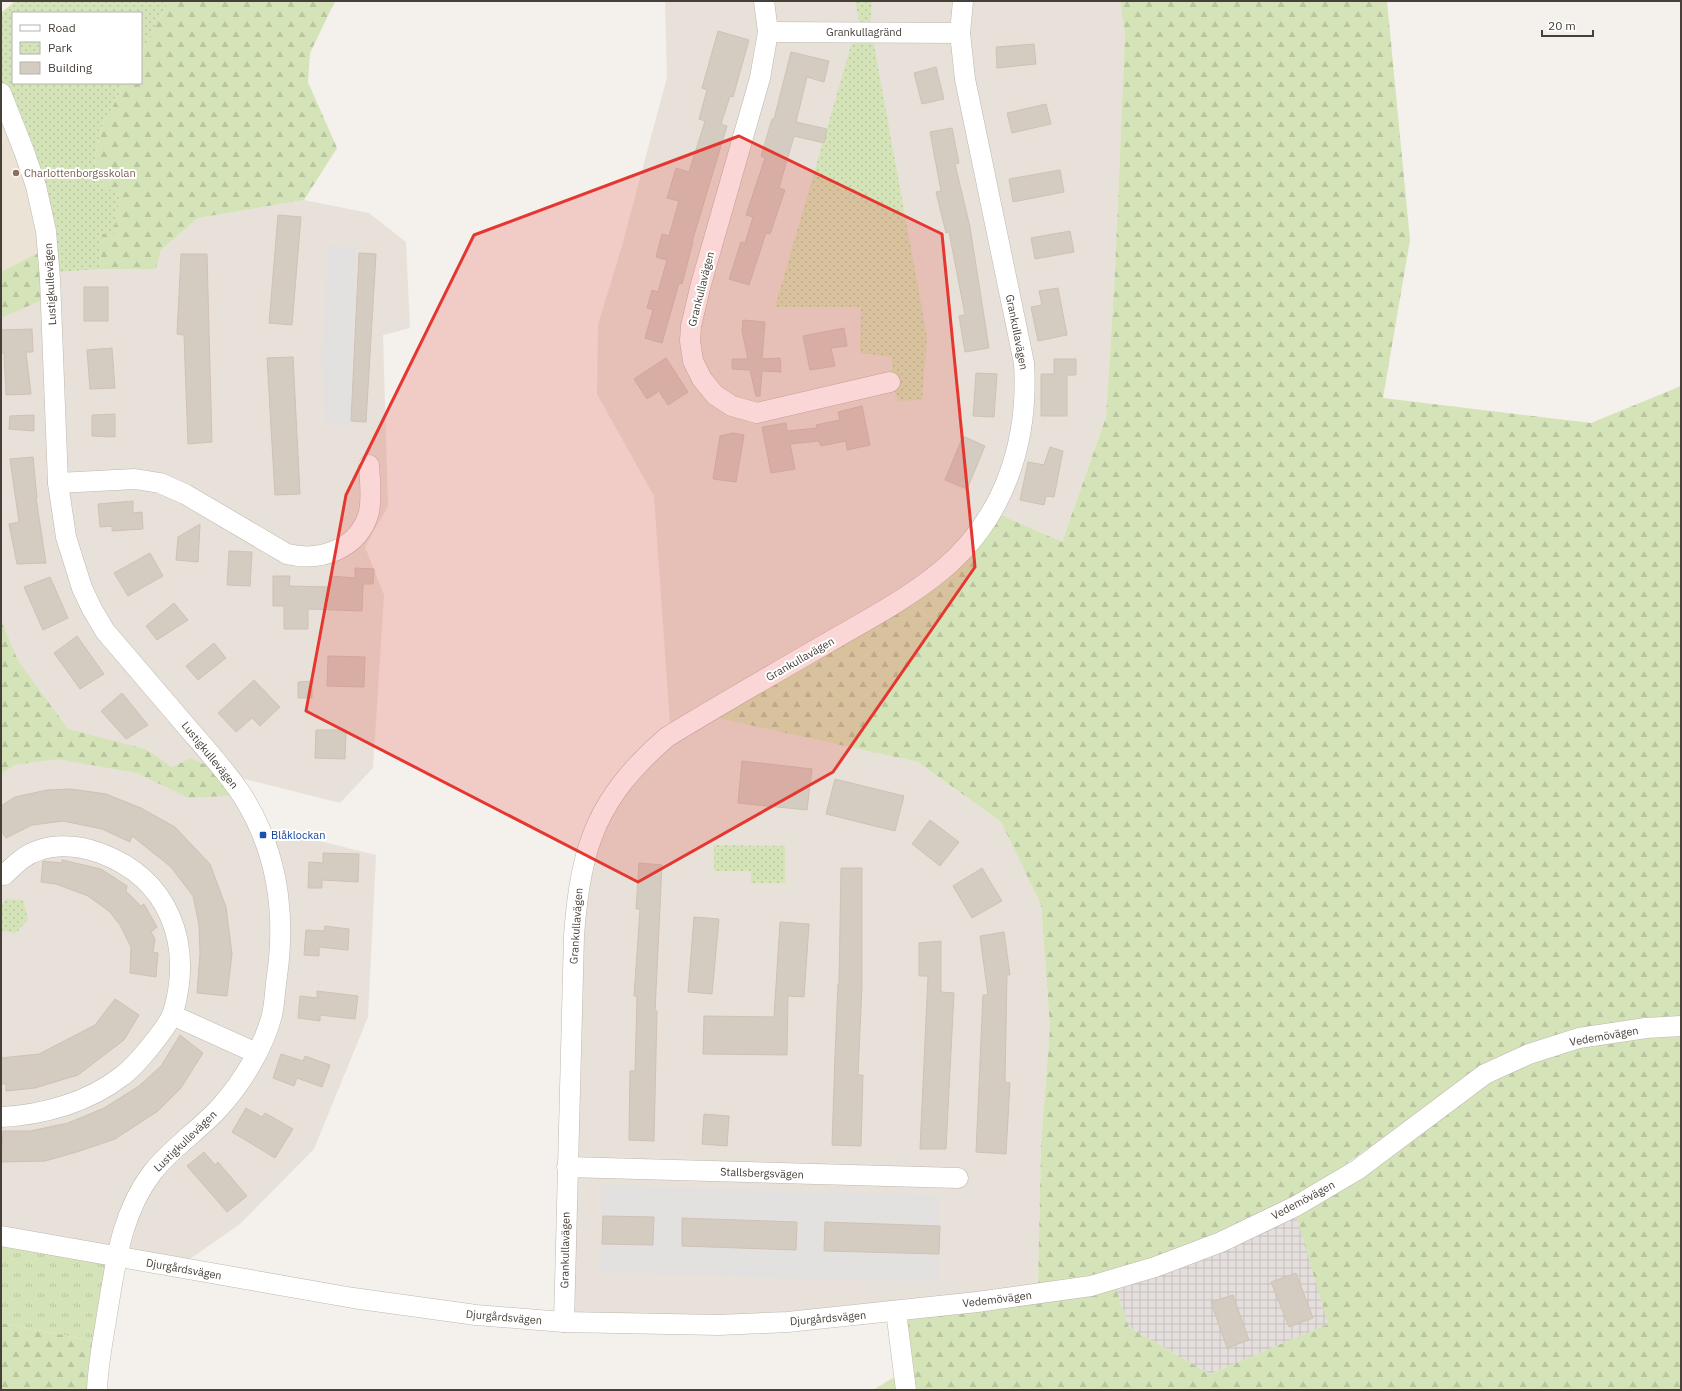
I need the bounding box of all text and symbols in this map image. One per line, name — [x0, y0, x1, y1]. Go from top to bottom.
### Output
legend — [12, 12, 142, 84]
scale bar — [1542, 12, 1593, 38]
text: 20 m — [1548, 18, 1576, 33]
text: Road — [48, 20, 76, 35]
street label: Grankullagränd — [826, 25, 902, 39]
text: Park — [48, 40, 73, 55]
text: Building — [48, 60, 93, 75]
place label: Charlottenborgsskolan — [24, 166, 136, 180]
marker: Charlottenborgsskolan — [11, 168, 21, 178]
street label: Lustigkullevägen — [41, 242, 59, 326]
street label: Grankullavägen — [685, 250, 717, 328]
street label: Grankullavägen — [1003, 293, 1031, 371]
street label: Grankullavägen — [763, 634, 837, 684]
street label: Lustigkullevägen — [179, 719, 241, 791]
place label: Blåklockan — [271, 828, 325, 842]
marker: Blåklockan — [258, 830, 268, 840]
street label: Grankullavägen — [566, 887, 586, 965]
street label: Vedemövägen — [1568, 1023, 1640, 1049]
street label: Lustigkullevägen — [151, 1107, 219, 1175]
street label: Stallsbergsvägen — [720, 1165, 804, 1181]
street label: Vedemövägen — [1269, 1177, 1337, 1223]
street label: Grankullavägen — [557, 1212, 573, 1288]
street label: Djurgårdsvägen — [145, 1255, 223, 1283]
street label: Vedemövägen — [962, 1288, 1032, 1310]
street label: Djurgårdsvägen — [465, 1307, 543, 1327]
street label: Djurgårdsvägen — [789, 1308, 867, 1328]

